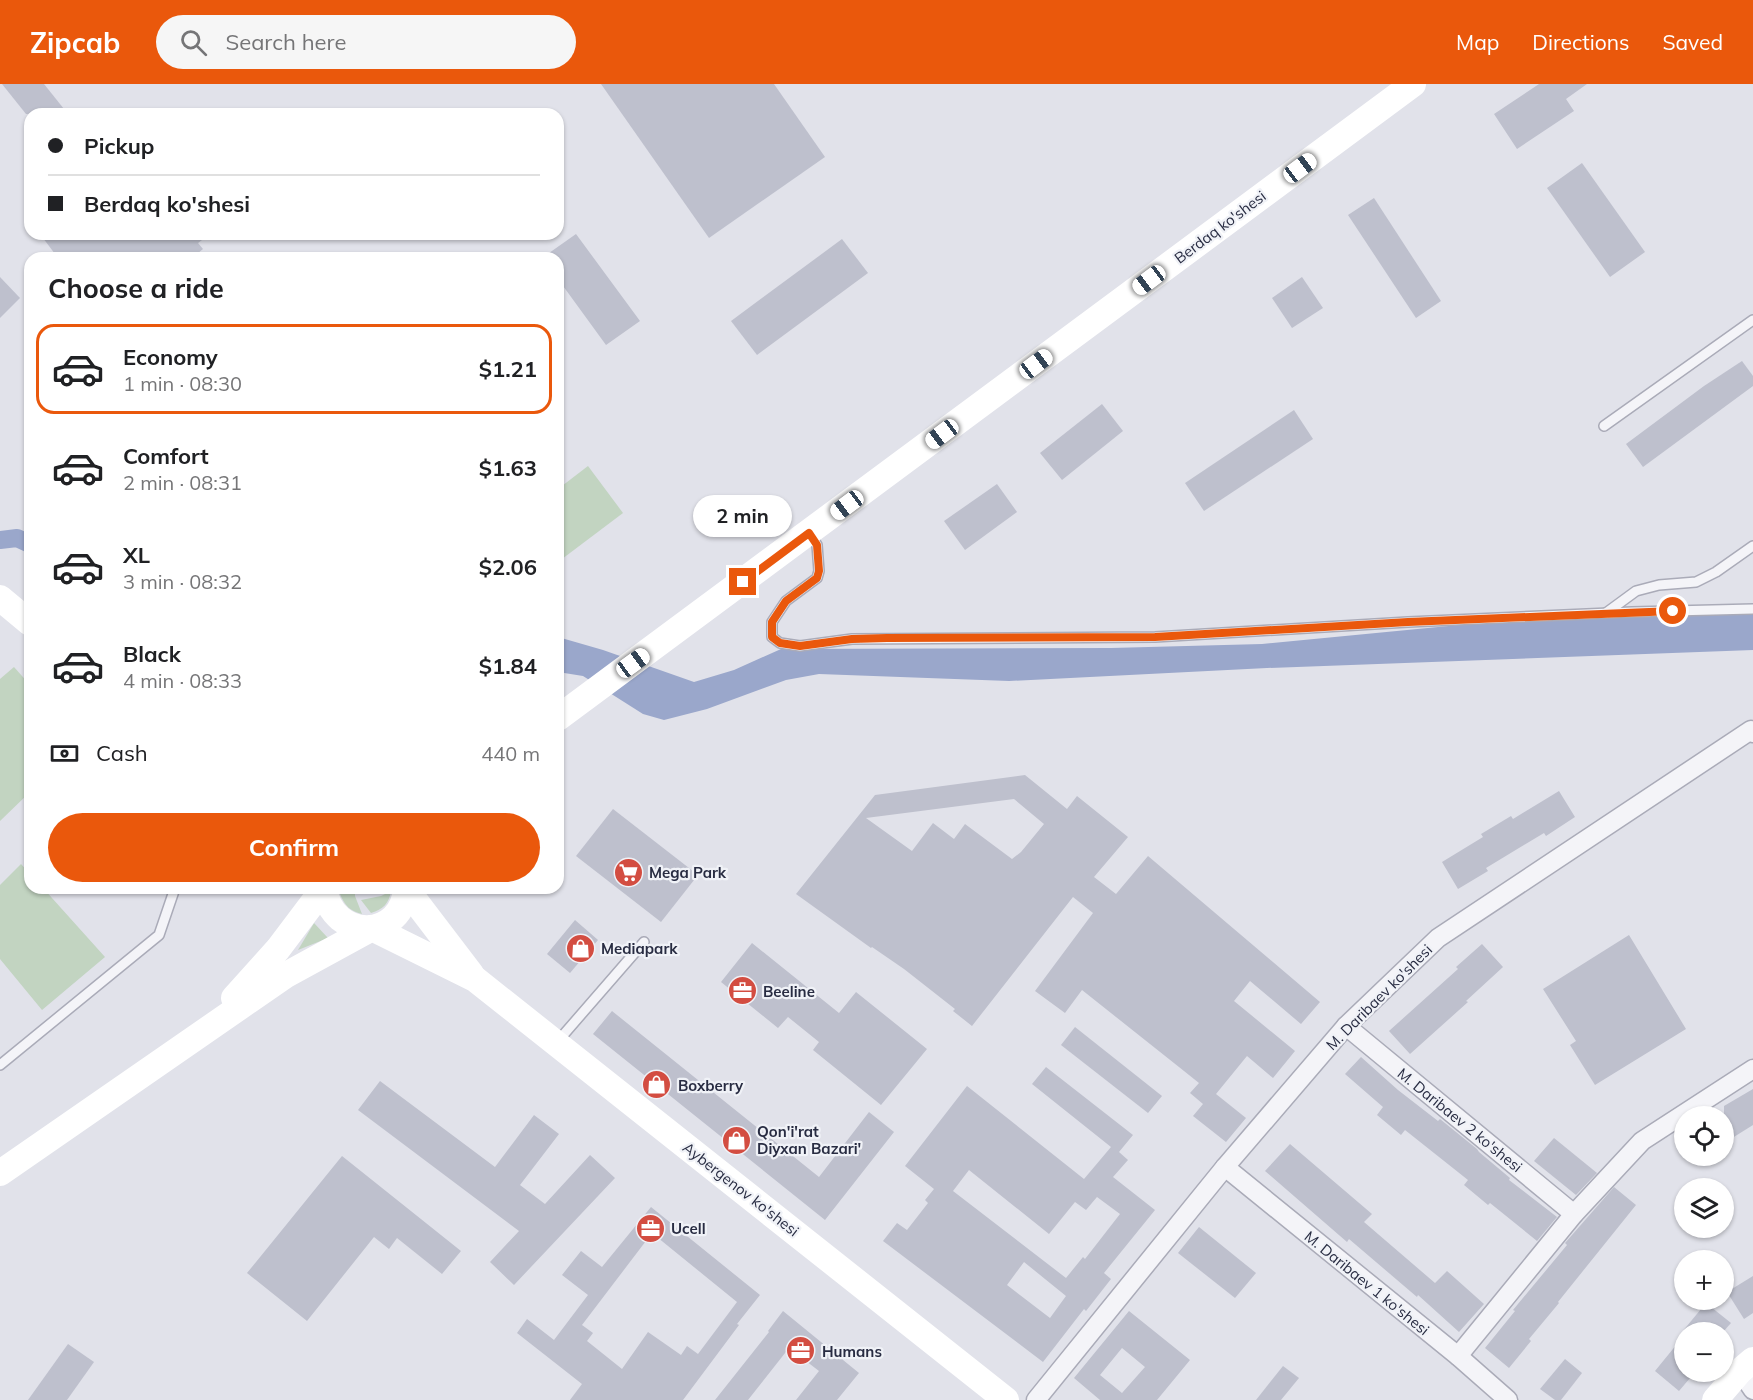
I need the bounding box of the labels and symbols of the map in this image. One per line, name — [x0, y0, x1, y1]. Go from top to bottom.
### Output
car — [1280, 150, 1320, 186]
street label: Berdaq ko'shesi — [1171, 186, 1269, 268]
car — [1129, 262, 1169, 298]
car — [1016, 346, 1056, 382]
car — [922, 416, 962, 452]
car — [827, 487, 867, 523]
callout: 2 min — [694, 495, 792, 537]
route end — [729, 568, 756, 595]
route start — [1659, 597, 1686, 624]
car — [613, 645, 653, 681]
supermarket icon: Mega Park — [612, 856, 644, 888]
place label: Mega Park — [649, 863, 727, 882]
shop icon: Mediapark — [564, 932, 596, 964]
place label: Mediapark — [601, 939, 678, 958]
street label: M. Daribaev ko'shesi — [1322, 940, 1436, 1054]
office icon: Beeline — [726, 975, 758, 1007]
place label: Beeline — [763, 982, 815, 1001]
street label: M. Daribaev 2 ko'shesi — [1394, 1064, 1526, 1176]
shop icon: Boxberry — [641, 1069, 673, 1101]
place label: Boxberry — [678, 1076, 744, 1095]
place label: Qon'i'rat Diyxan Bazari' — [757, 1122, 861, 1158]
shop icon: Qon'i'rat Diyxan Bazari' — [720, 1124, 752, 1156]
street label: Aybergenov ko'shesi — [679, 1138, 803, 1240]
office icon: Ucell — [634, 1212, 666, 1244]
place label: Ucell — [671, 1219, 706, 1238]
street label: M. Daribaev 1 ko'shesi — [1301, 1227, 1433, 1339]
office icon: Humans — [785, 1335, 817, 1367]
place label: Humans — [822, 1342, 882, 1361]

